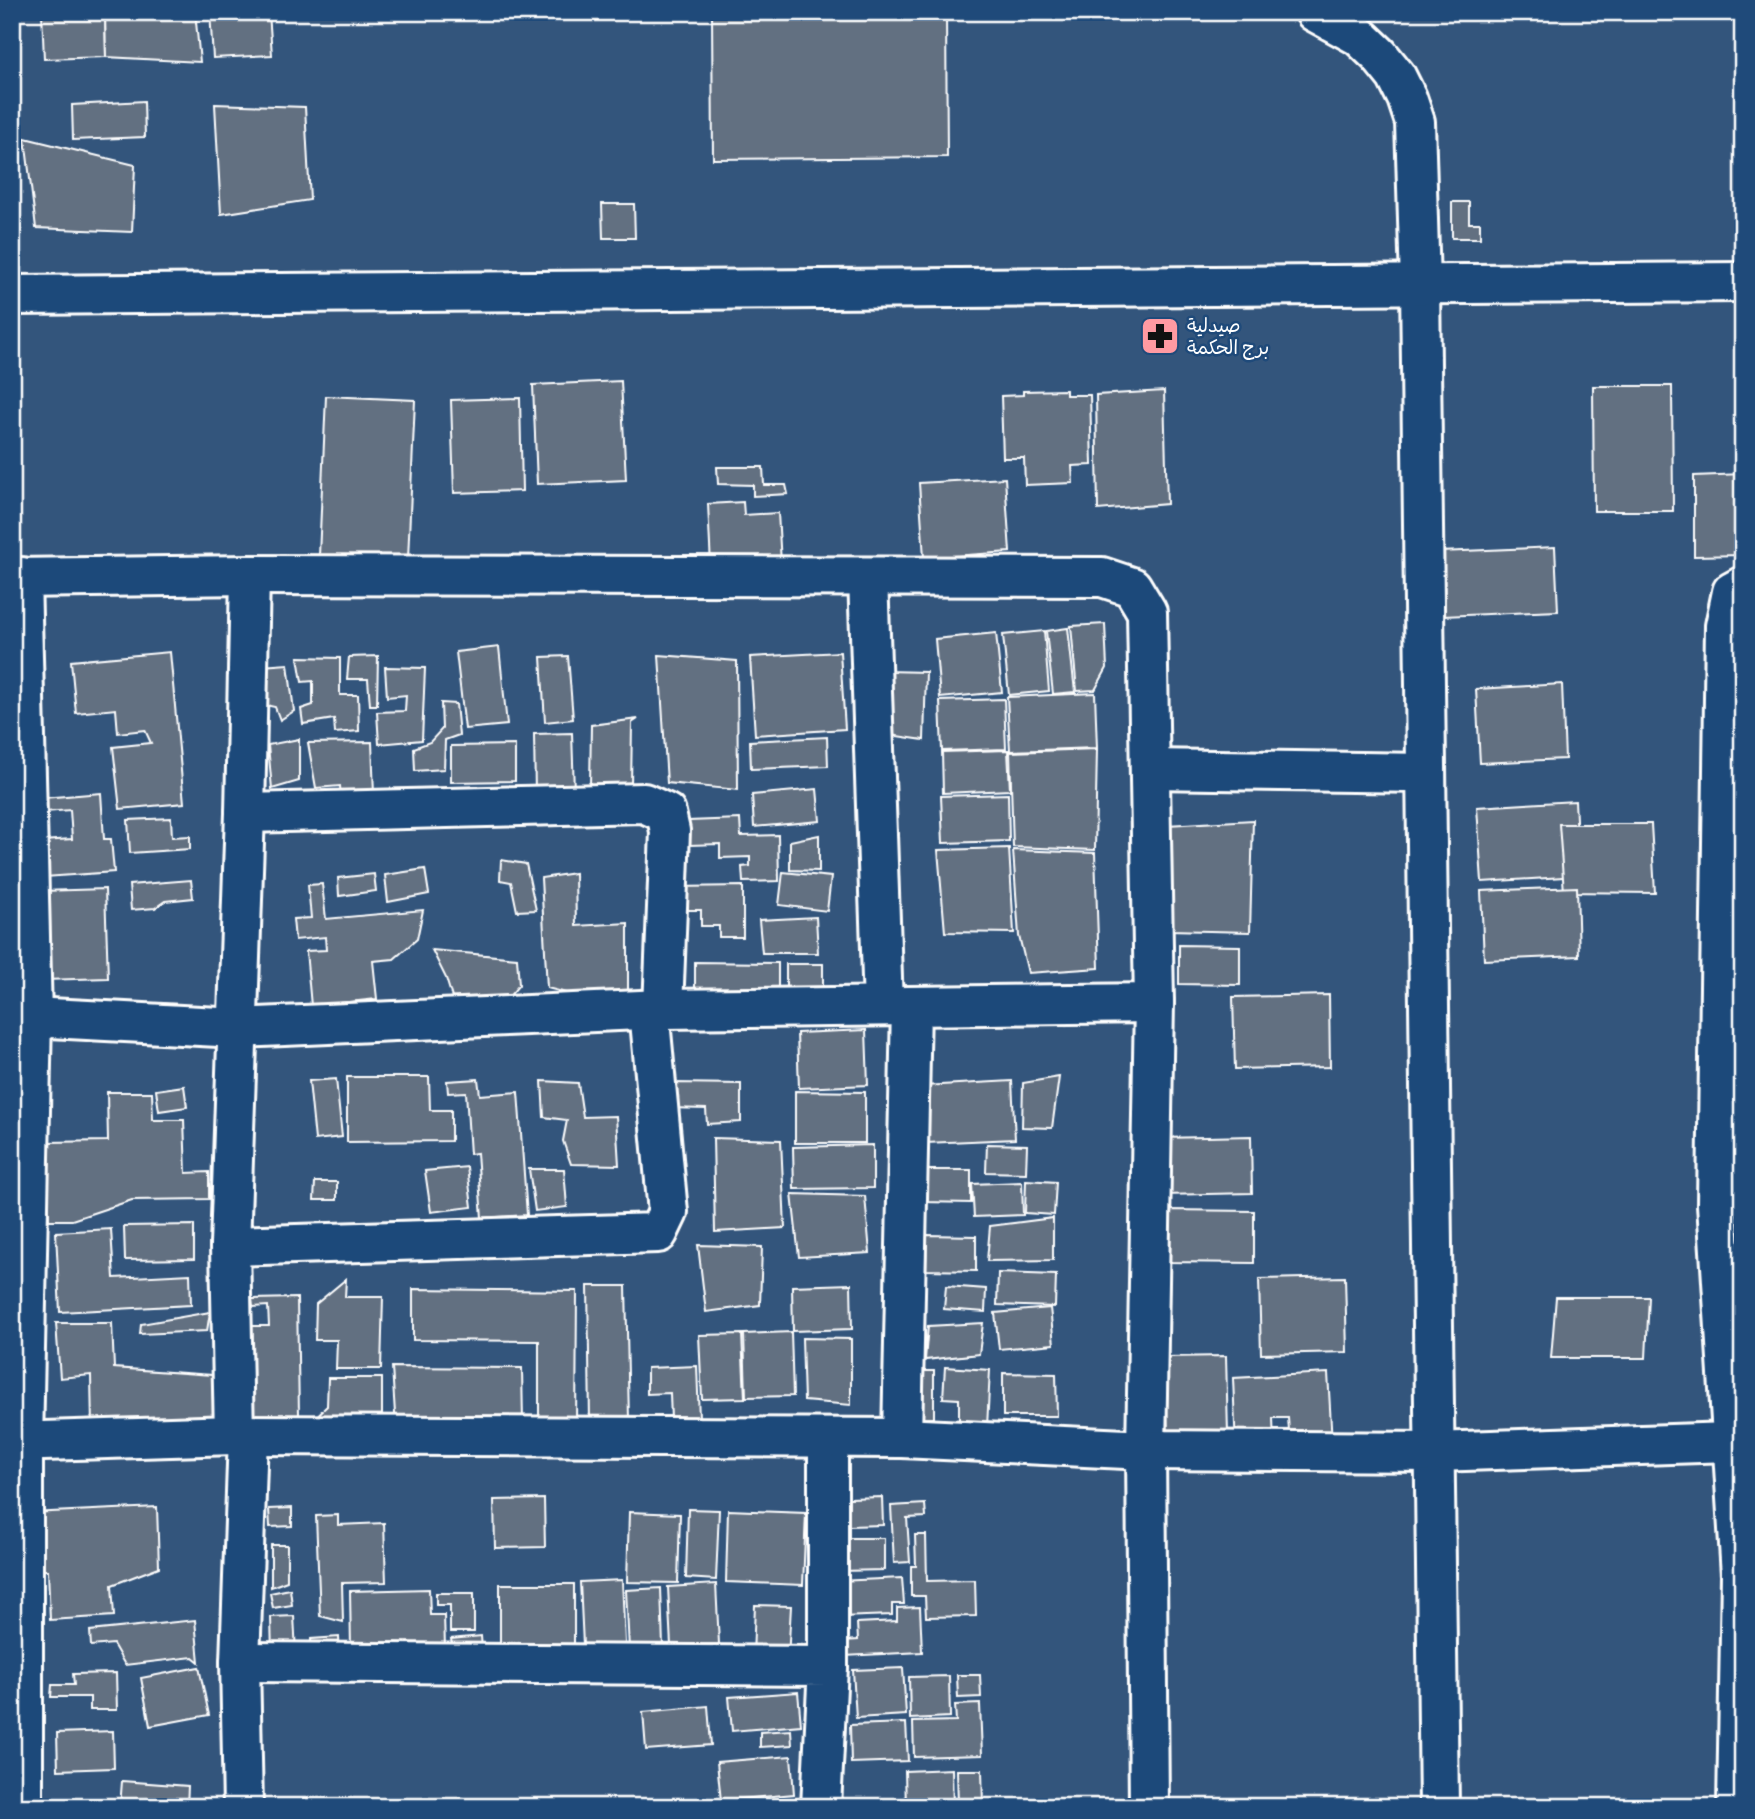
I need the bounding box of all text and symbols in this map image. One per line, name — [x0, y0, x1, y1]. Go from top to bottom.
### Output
place label: صيدلية برج الحكمة — [1187, 314, 1269, 360]
pharmacy icon: صيدلية برج الحكمة — [1139, 315, 1181, 357]

